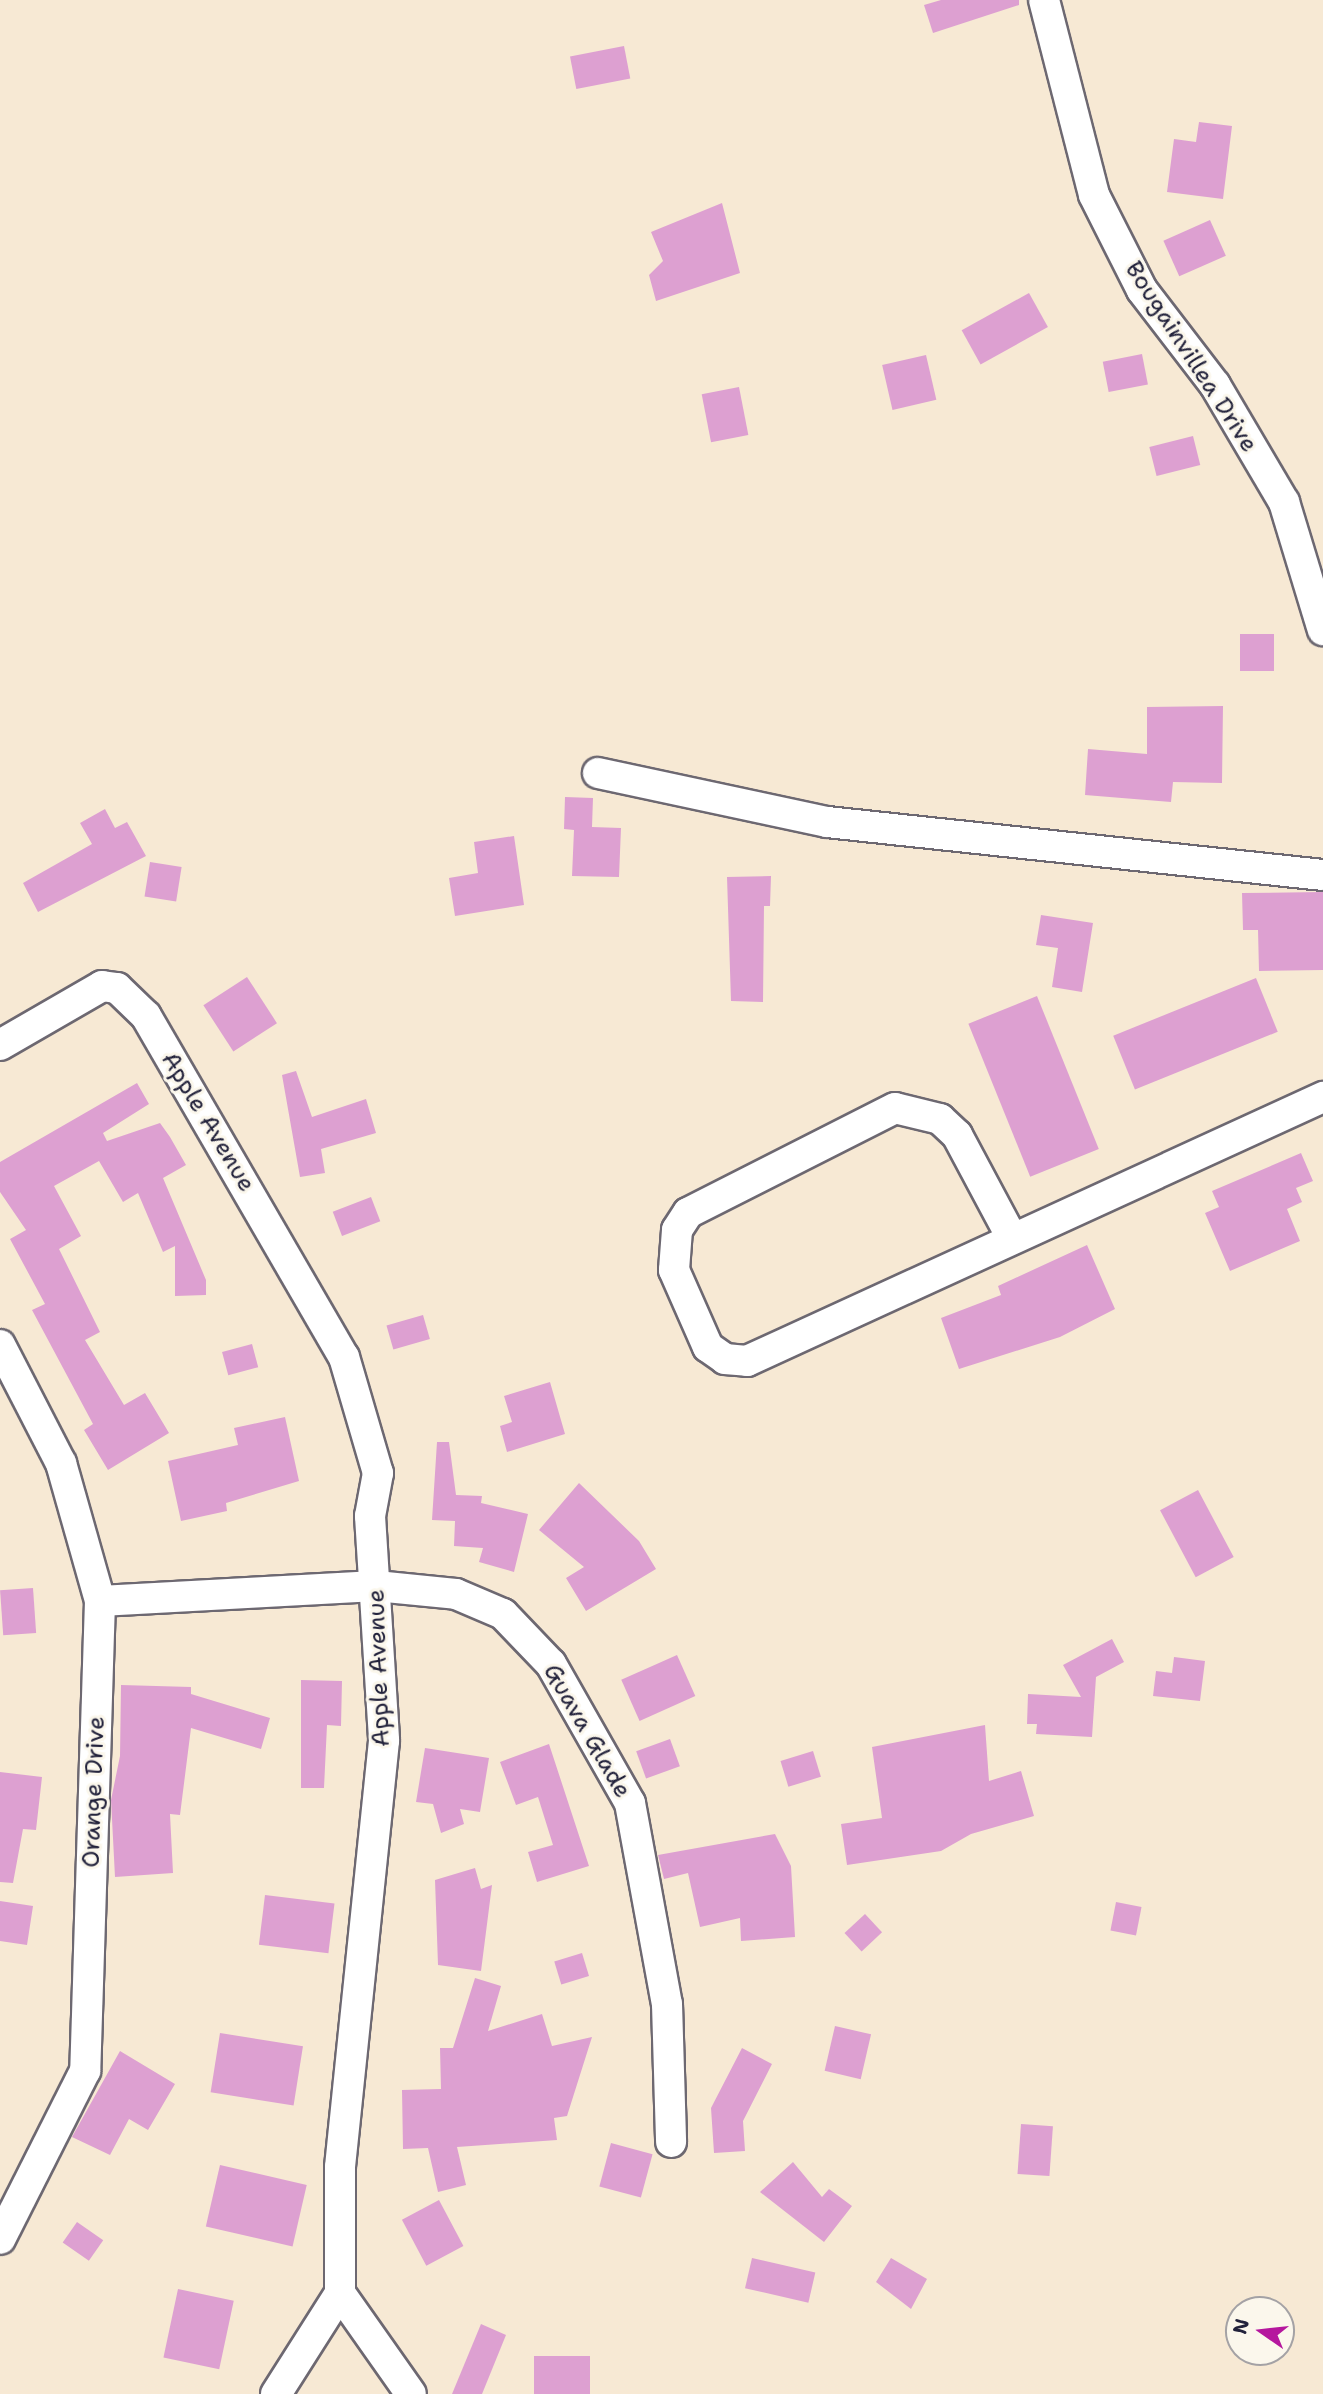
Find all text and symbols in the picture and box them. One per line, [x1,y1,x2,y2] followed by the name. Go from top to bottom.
[1119,256,1263,458] street label: Bougainvillea Drive
[155,1047,261,1197] street label: Apple Avenue
[362,1589,396,1747] street label: Apple Avenue
[537,1659,637,1803] street label: Guava Glade
[77,1716,111,1868] street label: Orange Drive
[1225,2296,1295,2366] north arrow
[1227,2316,1255,2337] text: N

